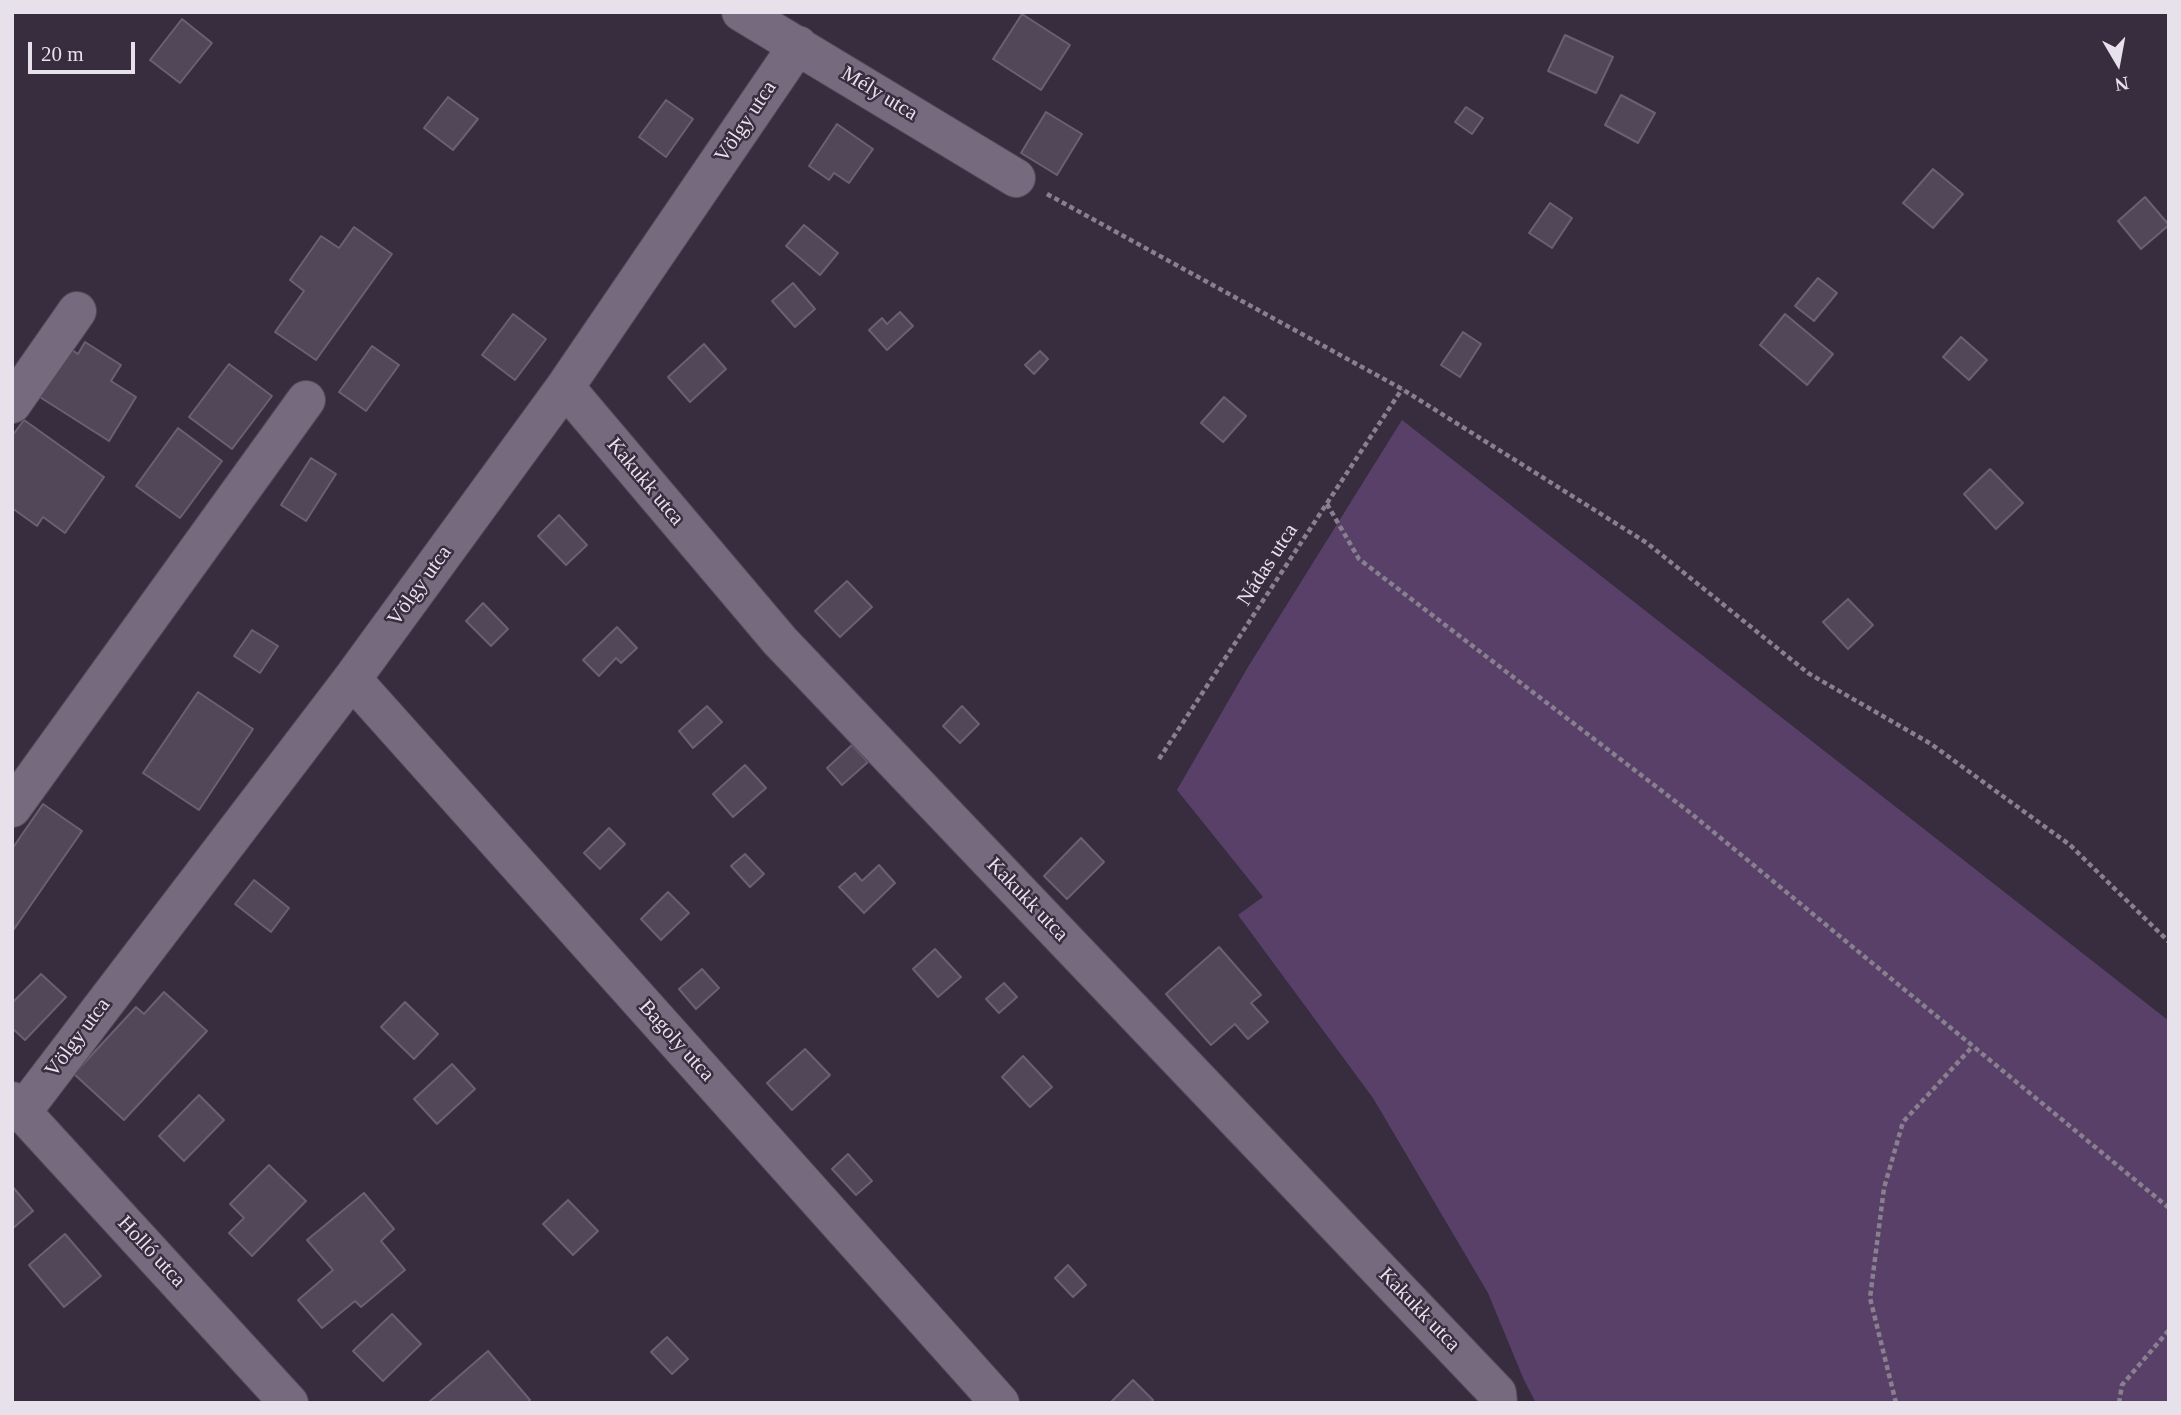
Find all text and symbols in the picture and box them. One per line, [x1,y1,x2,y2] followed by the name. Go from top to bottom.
[32,28,138,72] scale bar
[2083,28,2153,98] north arrow
[41,42,84,66] text: 20 m
[836,61,922,127] street label: Mély utca
[2113,73,2130,96] text: N
[710,77,782,167] street label: Völgy utca
[601,433,689,531] street label: Kakukk utca
[1232,519,1304,611] street label: Nádas utca
[383,541,457,631] street label: Völgy utca
[981,853,1073,947] street label: Kakukk utca
[40,993,116,1083] street label: Völgy utca
[633,995,719,1087] street label: Bagoly utca
[112,1211,190,1293] street label: Holló utca
[1373,1263,1465,1357] street label: Kakukk utca

